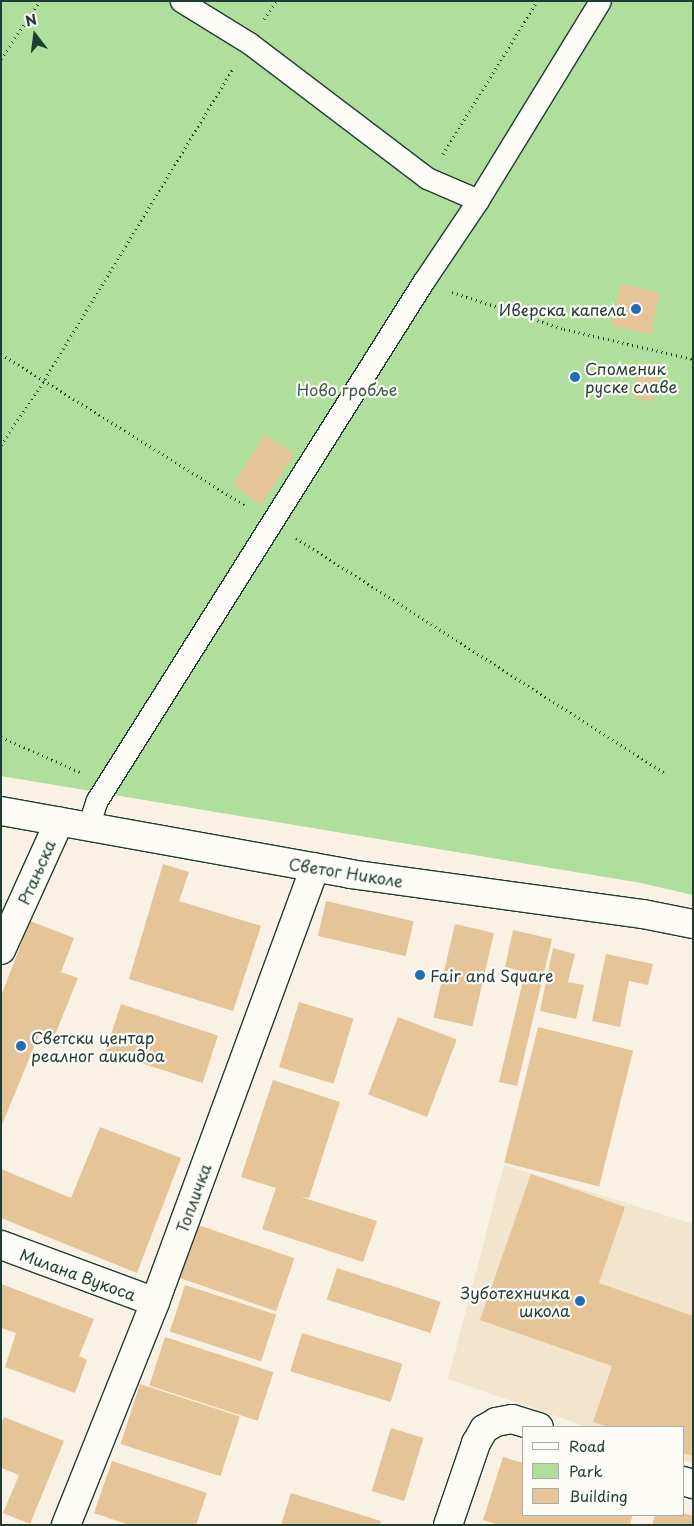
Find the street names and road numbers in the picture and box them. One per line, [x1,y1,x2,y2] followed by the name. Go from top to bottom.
[13,837,59,907] street label: Ртањска
[287,853,405,891] street label: Светог Николе
[172,1161,214,1235] street label: Топличка
[17,1244,139,1304] street label: Милана Вукоса

